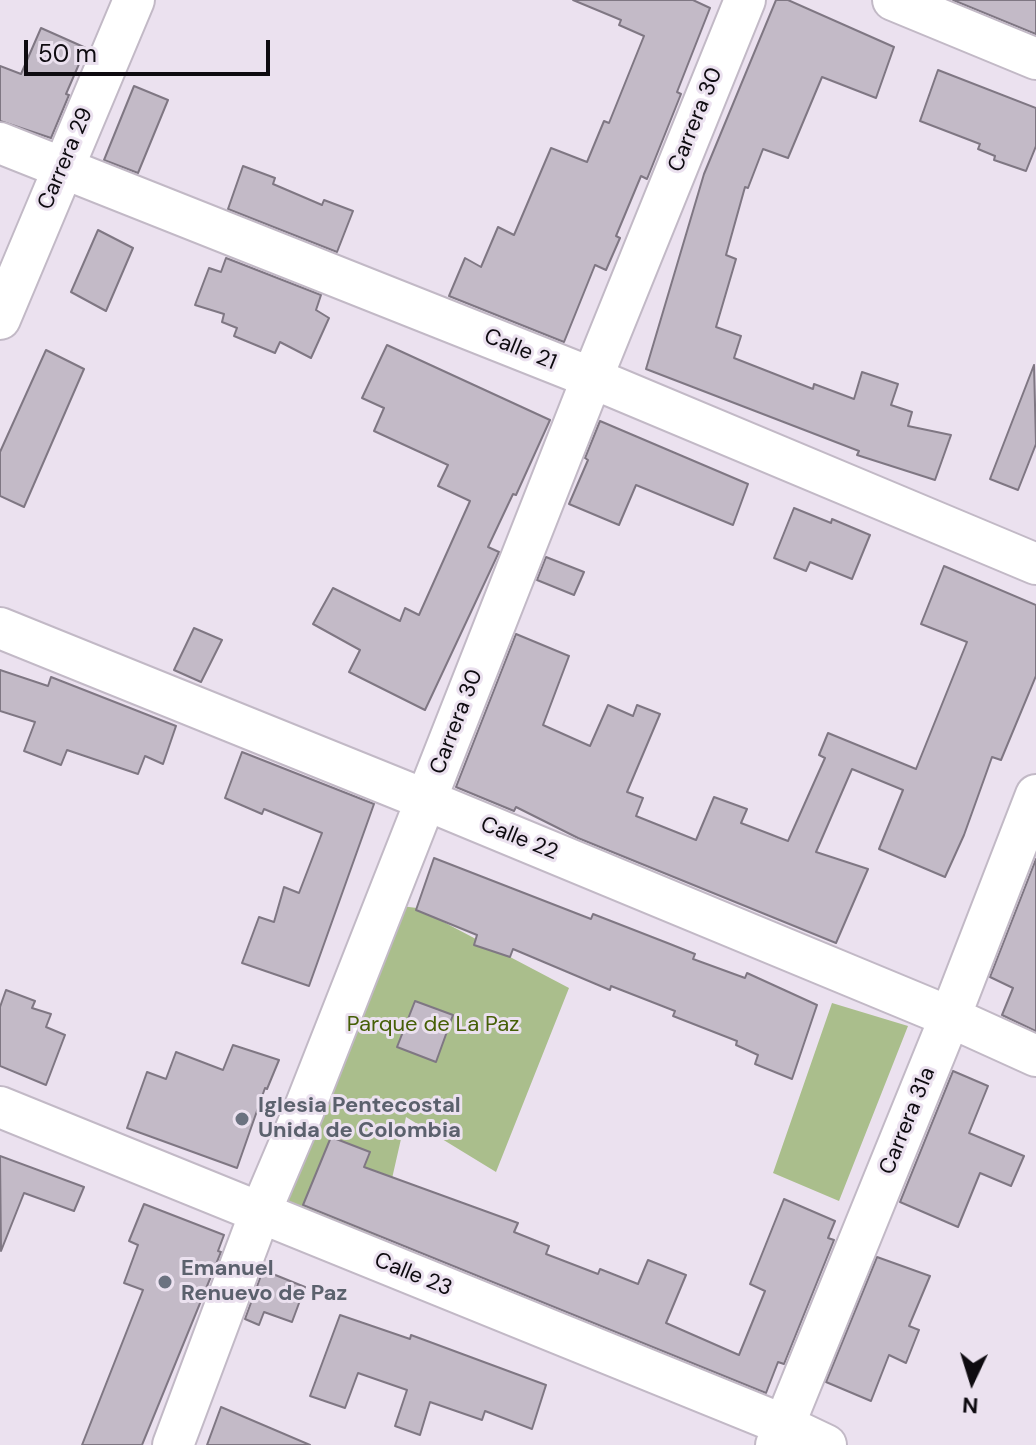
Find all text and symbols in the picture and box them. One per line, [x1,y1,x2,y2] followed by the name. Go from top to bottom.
[28,24,274,74] scale bar
[38,38,97,69] text: 50 m
[663,64,729,176] street label: Carrera 30
[33,104,99,214] street label: Carrera 29
[480,324,560,376] street label: Calle 21
[425,666,489,778] street label: Carrera 30
[476,812,562,866] street label: Calle 22
[347,1012,519,1038] park label: Parque de La Paz
[874,1063,942,1179] street label: Carrera 31a
[258,1093,461,1144] place label: Iglesia Pentecostal Unida de Colombia
[233,1110,251,1128] marker: Iglesia Pentecostal Unida de Colombia
[370,1247,456,1303] street label: Calle 23
[181,1256,347,1308] place label: Emanuel Renuevo de Paz
[156,1273,174,1291] marker: Emanuel Renuevo de Paz
[932,1341,1012,1421] north arrow
[961,1390,979,1420] text: N

